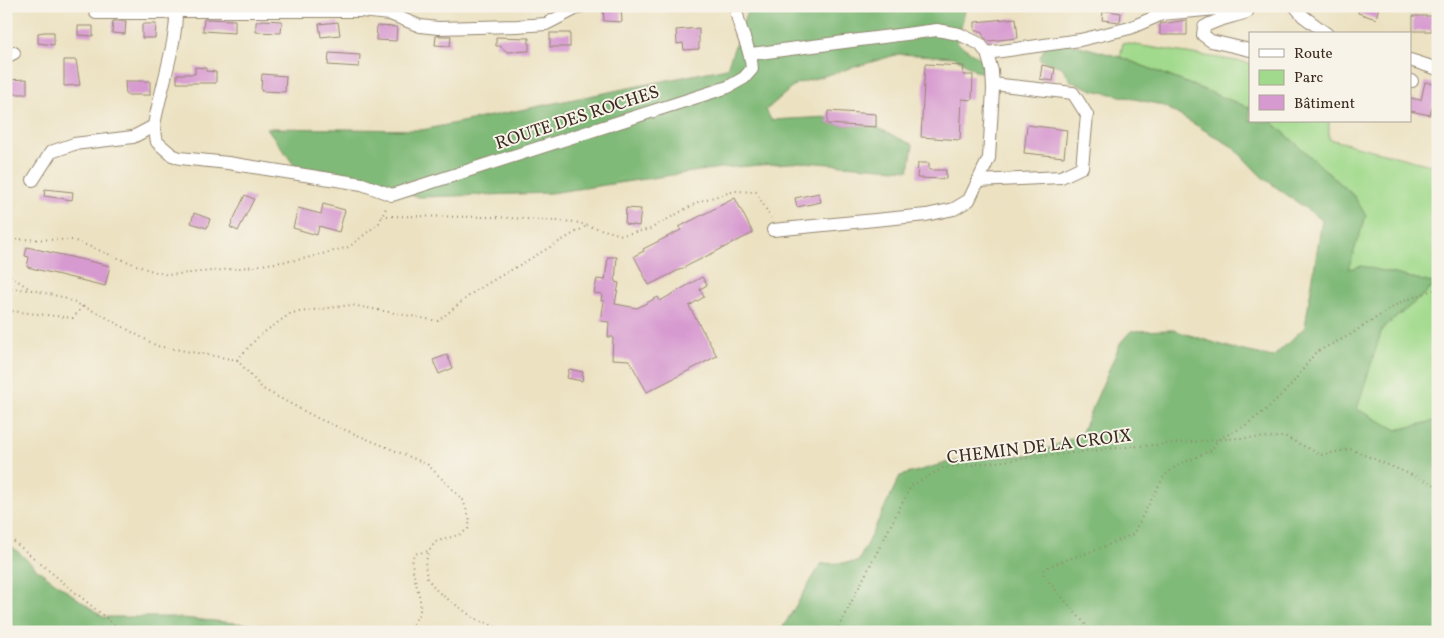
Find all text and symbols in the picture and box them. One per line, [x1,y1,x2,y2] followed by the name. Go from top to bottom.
[1249,32,1412,122] legend
[1294,44,1333,65] text: Route
[1294,68,1323,89] text: Parc
[492,80,663,157] street label: ROUTE DES ROCHES
[1294,94,1355,115] text: Bâtiment
[945,424,1133,471] street label: CHEMIN DE LA CROIX

